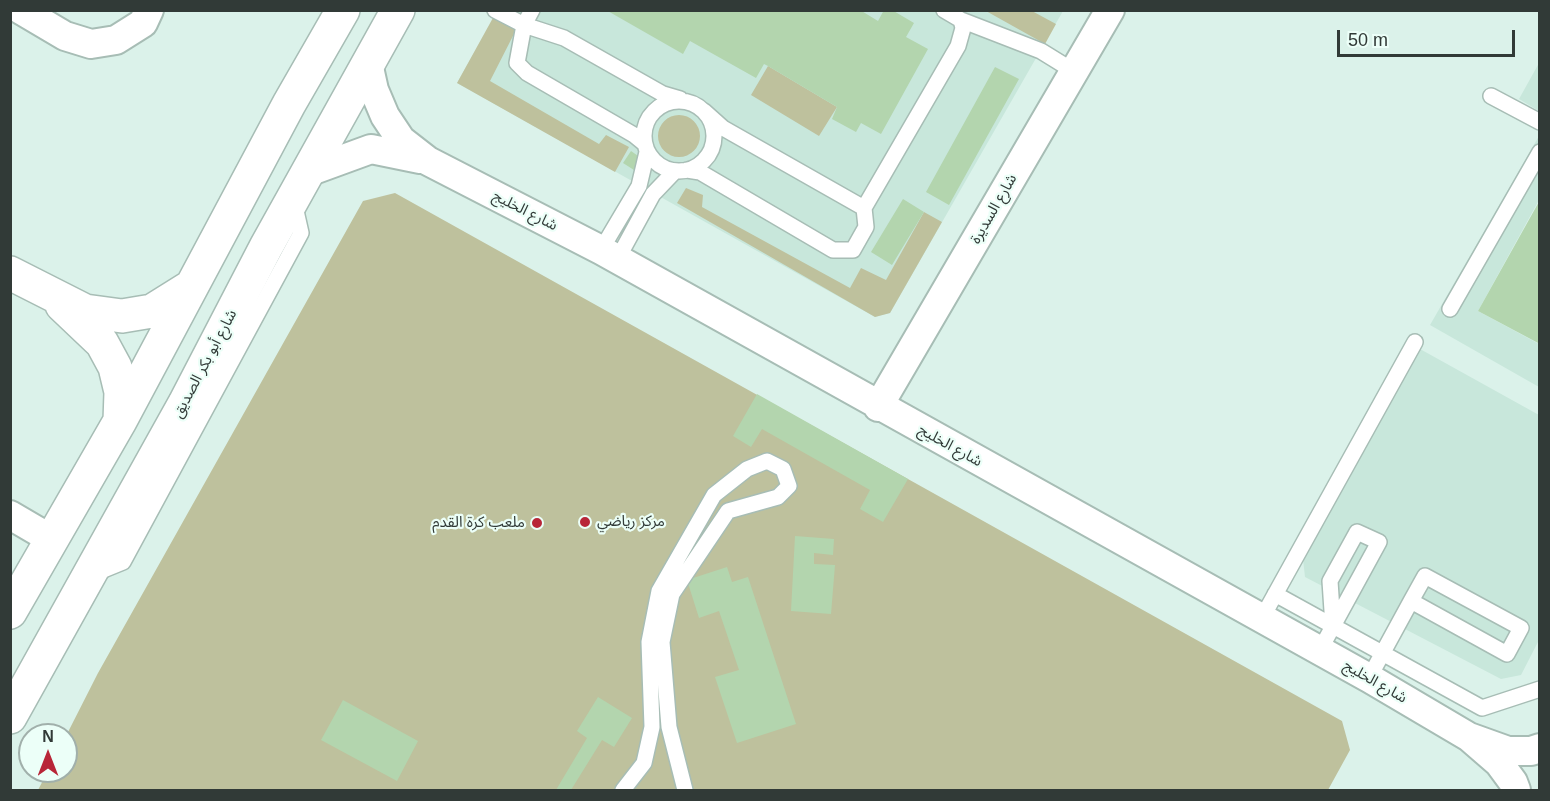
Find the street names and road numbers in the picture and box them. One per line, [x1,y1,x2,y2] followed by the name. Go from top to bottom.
[967,171,1021,247] street label: شارع السديرة
[490,187,560,235] street label: شارع الخليج
[169,307,241,421] street label: شارع أبو بكر الصديق
[915,421,985,471] street label: شارع الخليج
[1340,657,1410,707] street label: شارع الخليج

